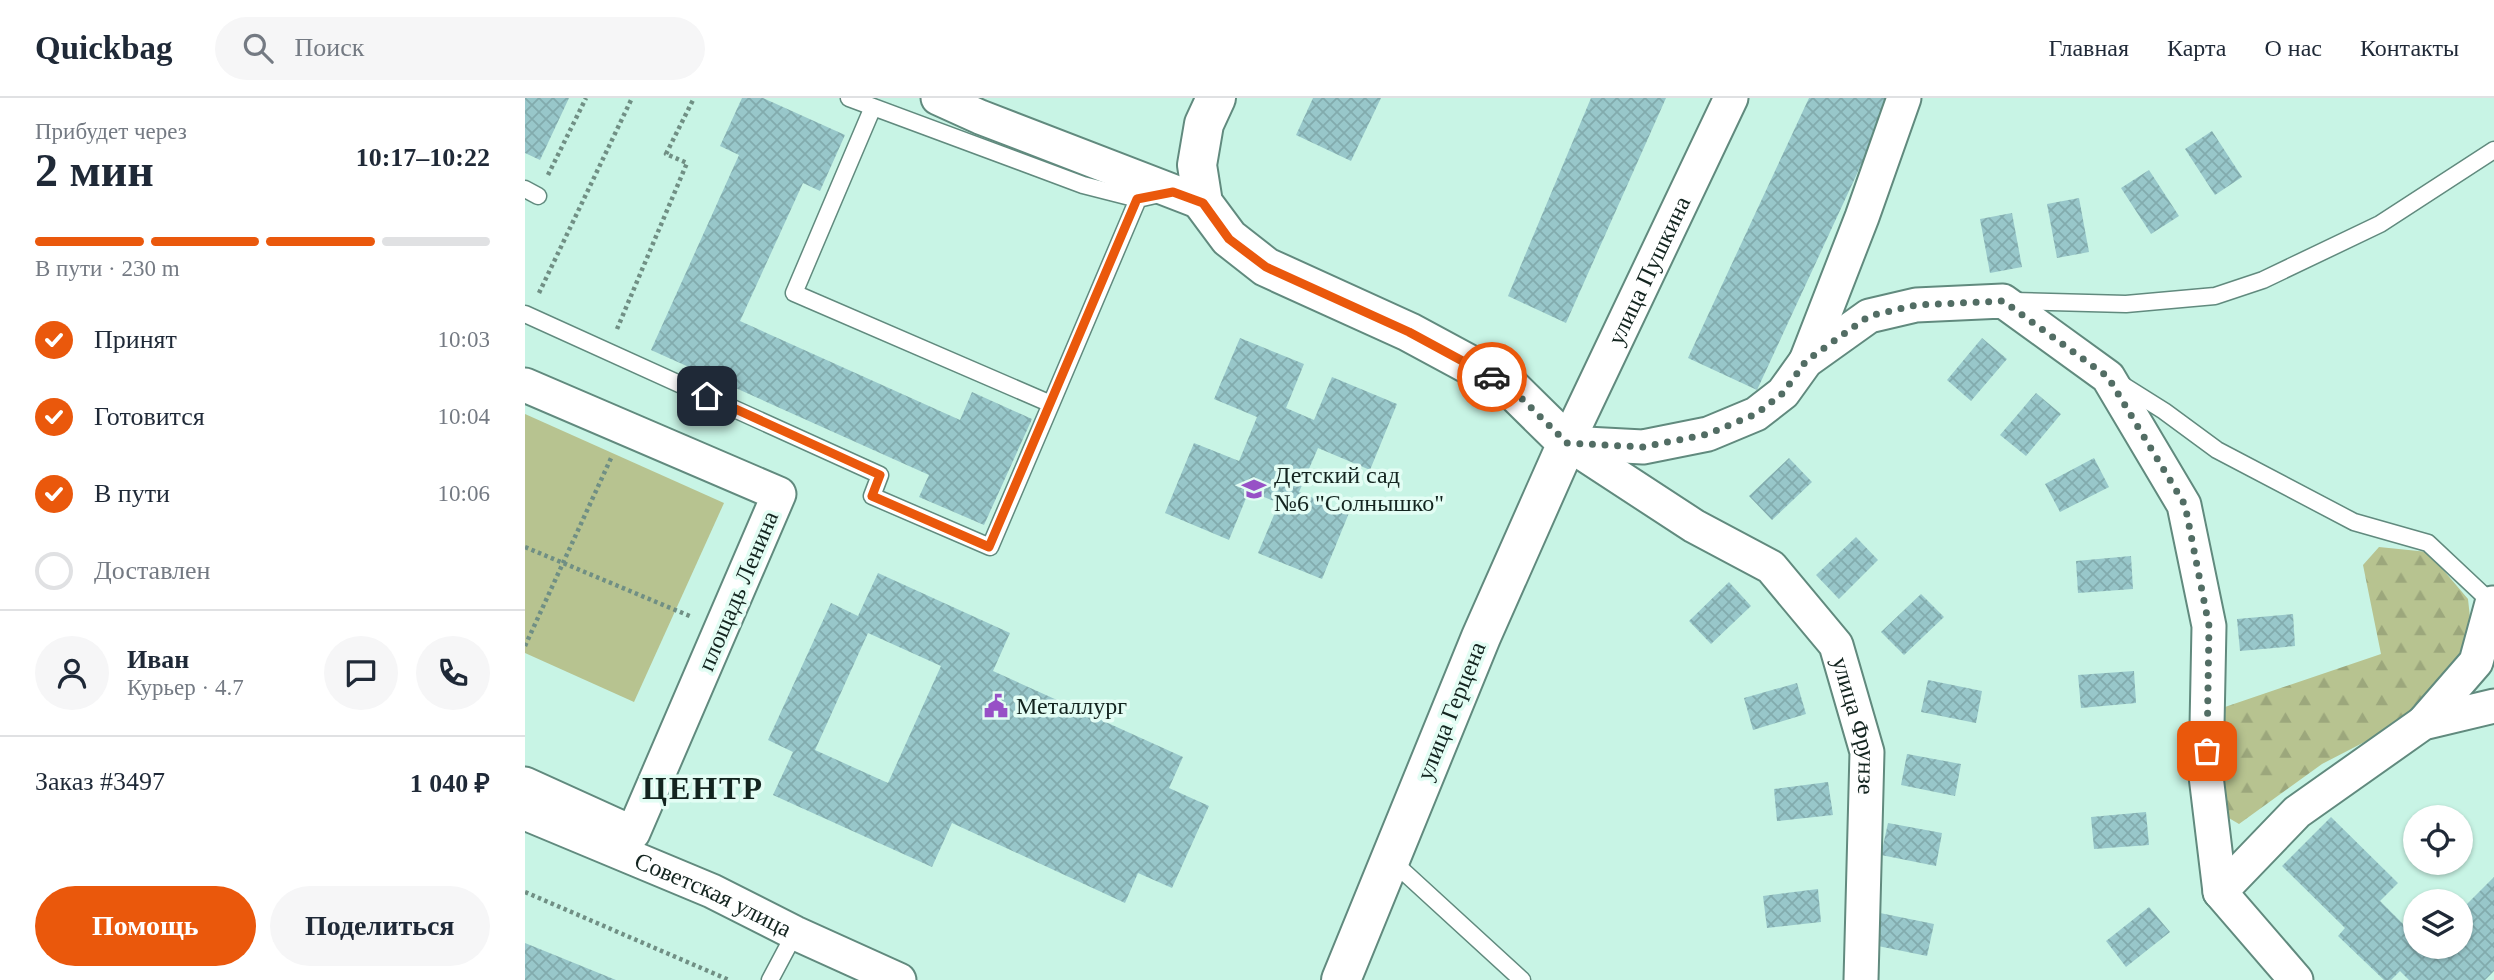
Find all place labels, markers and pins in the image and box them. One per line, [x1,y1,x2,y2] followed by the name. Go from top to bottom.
[677,366,737,426] pin
[1274,462,1444,516] place label: Детский сад №6 "Солнышко"
[1240,475,1268,503] school or university icon: Детский сад №6 "Солнышко"
[982,692,1010,720] public building icon: Металлург
[1016,693,1127,719] place label: Металлург
[2177,721,2237,781] pin

